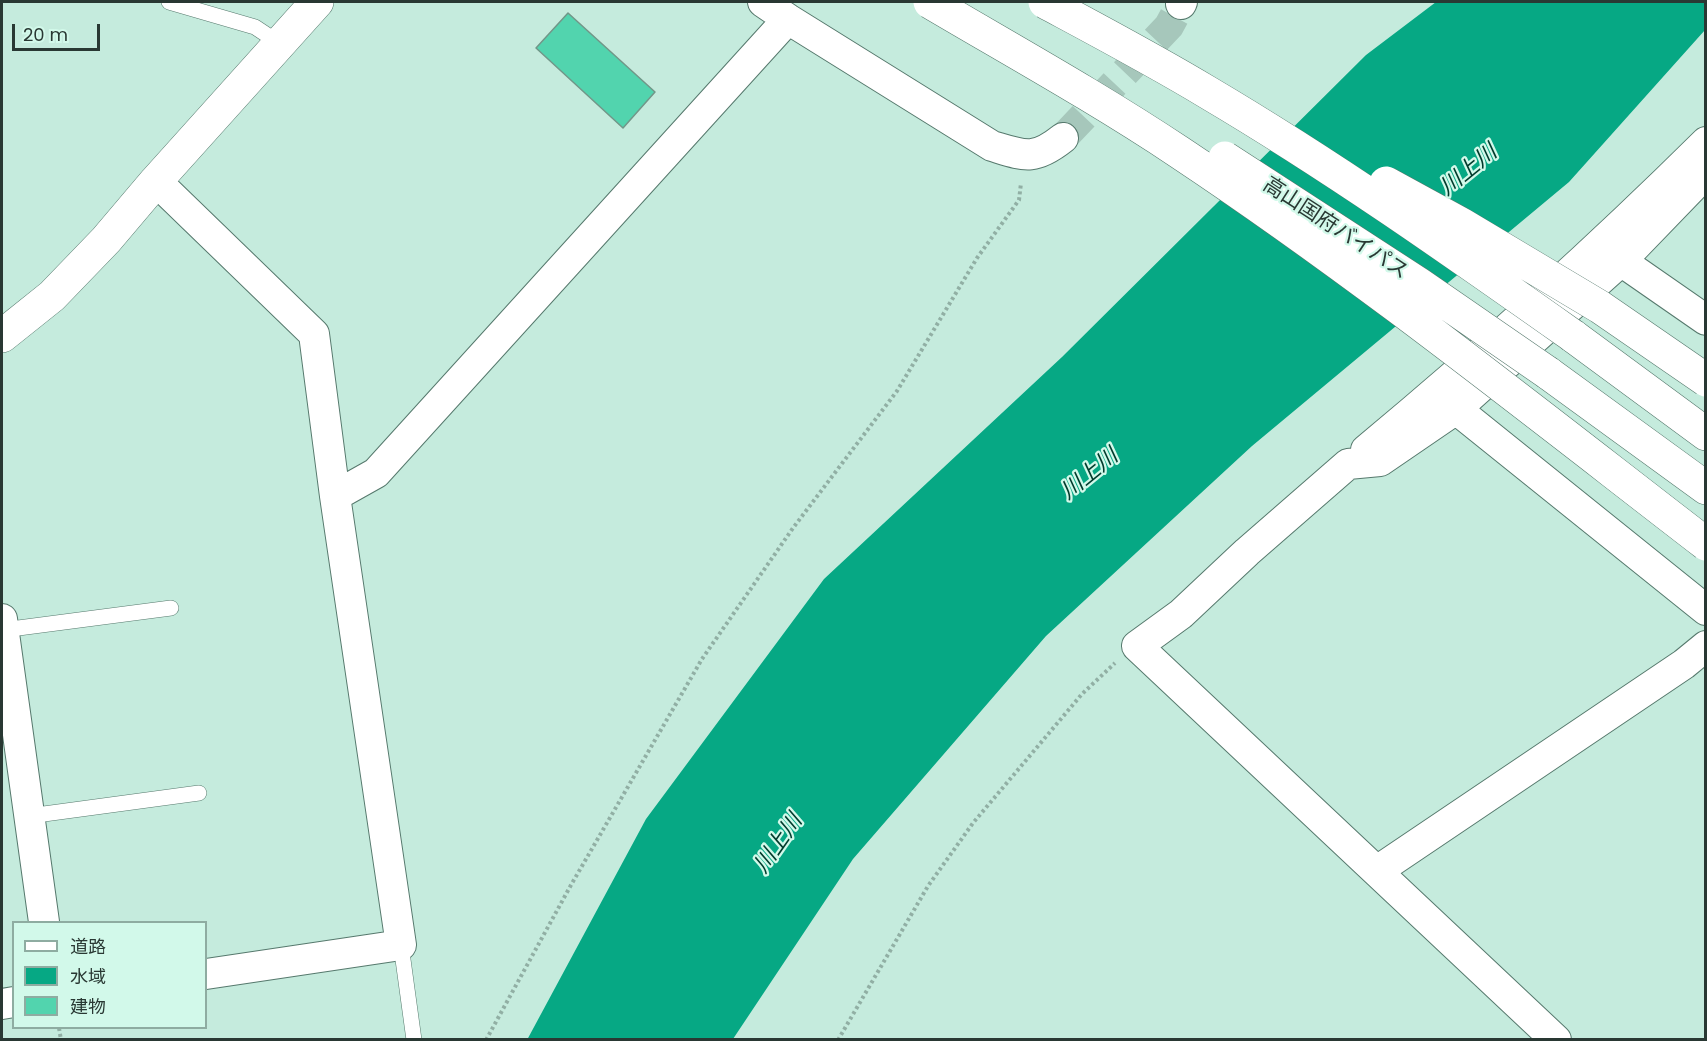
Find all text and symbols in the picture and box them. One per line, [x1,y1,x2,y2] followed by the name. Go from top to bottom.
[15,12,104,50] scale bar
[23,22,68,47] text: 20 m
[1435,140,1503,202] water label: 川上川
[1258,173,1412,285] street label: 高山国府バイパス
[1056,444,1124,506] water label: 川上川
[749,809,809,879] water label: 川上川
[12,921,207,1029] legend
[70,934,106,959] text: 道路
[70,964,106,989] text: 水域
[70,994,106,1019] text: 建物

